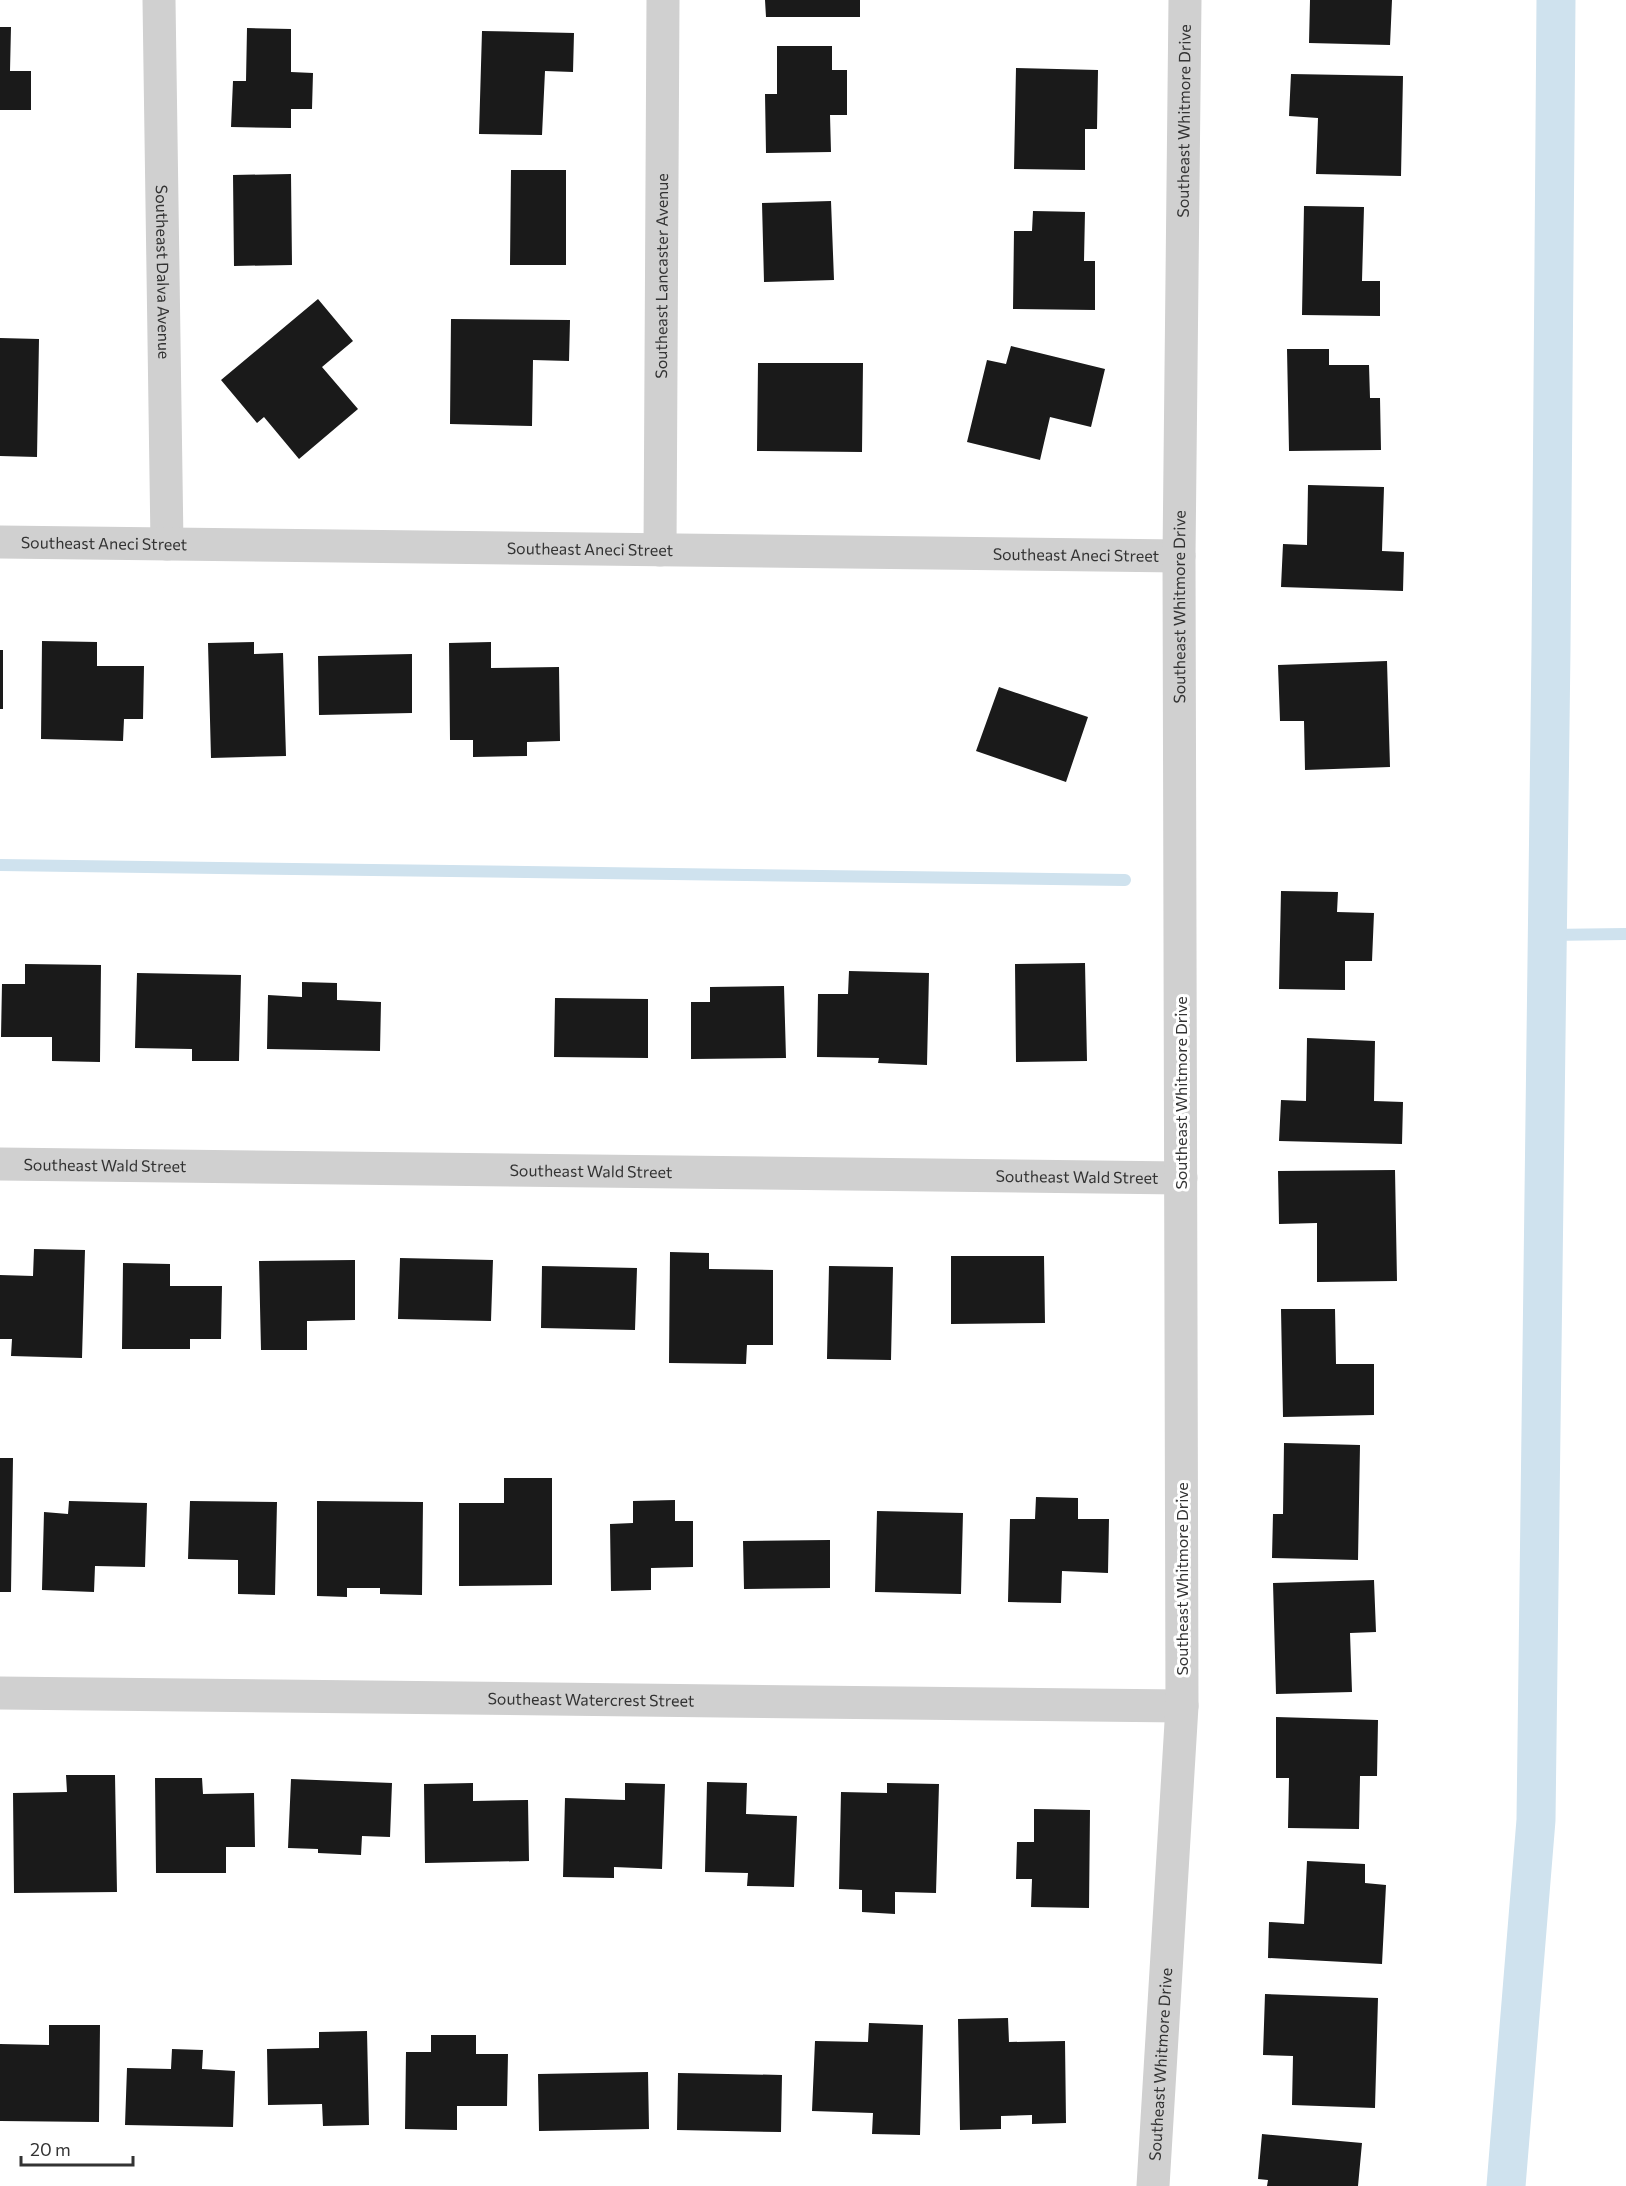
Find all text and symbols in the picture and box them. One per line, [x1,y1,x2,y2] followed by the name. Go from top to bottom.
[1173,24,1194,218] street label: Southeast Whitmore Drive
[651,173,671,379] street label: Southeast Lancaster Avenue
[153,185,174,359] street label: Southeast Dalva Avenue
[1169,510,1188,704] street label: Southeast Whitmore Drive
[21,532,188,553] street label: Southeast Aneci Street
[507,538,674,559] street label: Southeast Aneci Street
[993,544,1160,565] street label: Southeast Aneci Street
[1171,996,1190,1190] street label: Southeast Whitmore Drive
[23,1154,187,1175] street label: Southeast Wald Street
[509,1160,673,1181] street label: Southeast Wald Street
[995,1166,1159,1187] street label: Southeast Wald Street
[1172,1482,1191,1676] street label: Southeast Whitmore Drive
[487,1688,695,1710] street label: Southeast Watercrest Street
[1145,1967,1175,2161] street label: Southeast Whitmore Drive
[21,2129,134,2167] scale bar
[30,2138,71,2160] text: 20 m

